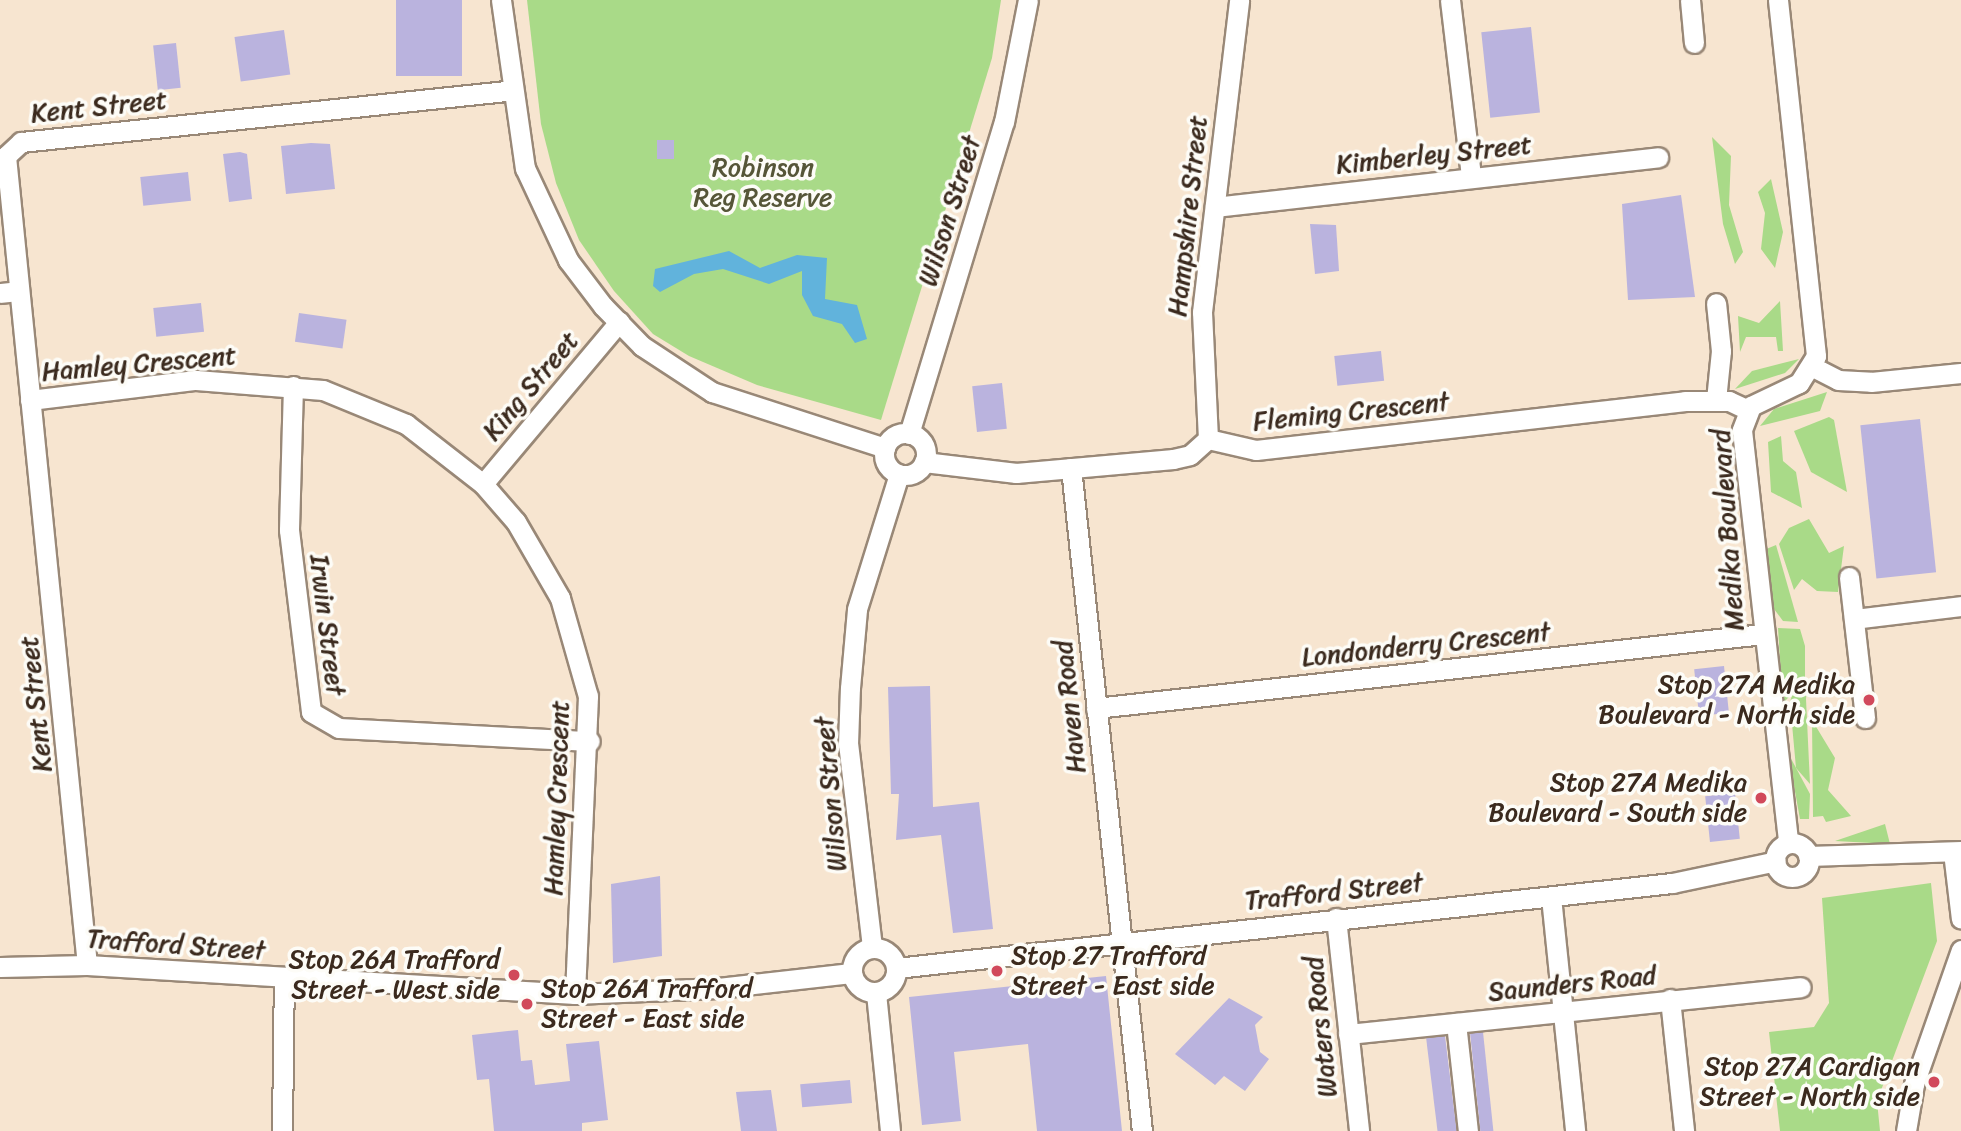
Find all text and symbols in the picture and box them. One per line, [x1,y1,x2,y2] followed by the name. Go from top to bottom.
[29,84,169,130] street label: Kent Street
[1162,114,1214,318] street label: Hampshire Street
[1335,129,1533,181] street label: Kimberley Street
[912,132,988,290] street label: Wilson Street
[694,152,832,214] park label: Robinson Reg Reserve
[476,325,586,447] street label: King Street
[40,340,238,388] street label: Hamley Crescent
[1250,386,1452,438] street label: Fleming Crescent
[1705,428,1751,632] street label: Medika Boulevard
[303,552,351,698] street label: Irwin Street
[1299,616,1553,674] street label: Londonderry Crescent
[13,634,59,774] street label: Kent Street
[1048,639,1092,775] street label: Haven Road
[1597,669,1855,730] place label: Stop 27A Medika Boulevard - North side
[1861,692,1877,708] marker: Stop 27A Medika Boulevard - North side
[538,699,576,897] street label: Hamley Crescent
[809,715,853,873] street label: Wilson Street
[1487,767,1747,828] place label: Stop 27A Medika Boulevard - South side
[1753,790,1769,806] marker: Stop 27A Medika Boulevard - South side
[1243,867,1425,917] street label: Trafford Street
[86,923,266,967] street label: Trafford Street
[1011,940,1216,1002] place label: Stop 27 Trafford Street - East side
[289,944,500,1006] place label: Stop 26A Trafford Street - West side
[1298,955,1344,1099] street label: Waters Road
[1486,960,1658,1008] street label: Saunders Road
[989,963,1005,979] marker: Stop 27 Trafford Street - East side
[506,967,522,983] marker: Stop 26A Trafford Street - West side
[541,973,752,1034] place label: Stop 26A Trafford Street - East side
[519,996,535,1012] marker: Stop 26A Trafford Street - East side
[1699,1051,1920,1112] place label: Stop 27A Cardigan Street - North side
[1926,1074,1942,1090] marker: Stop 27A Cardigan Street - North side

